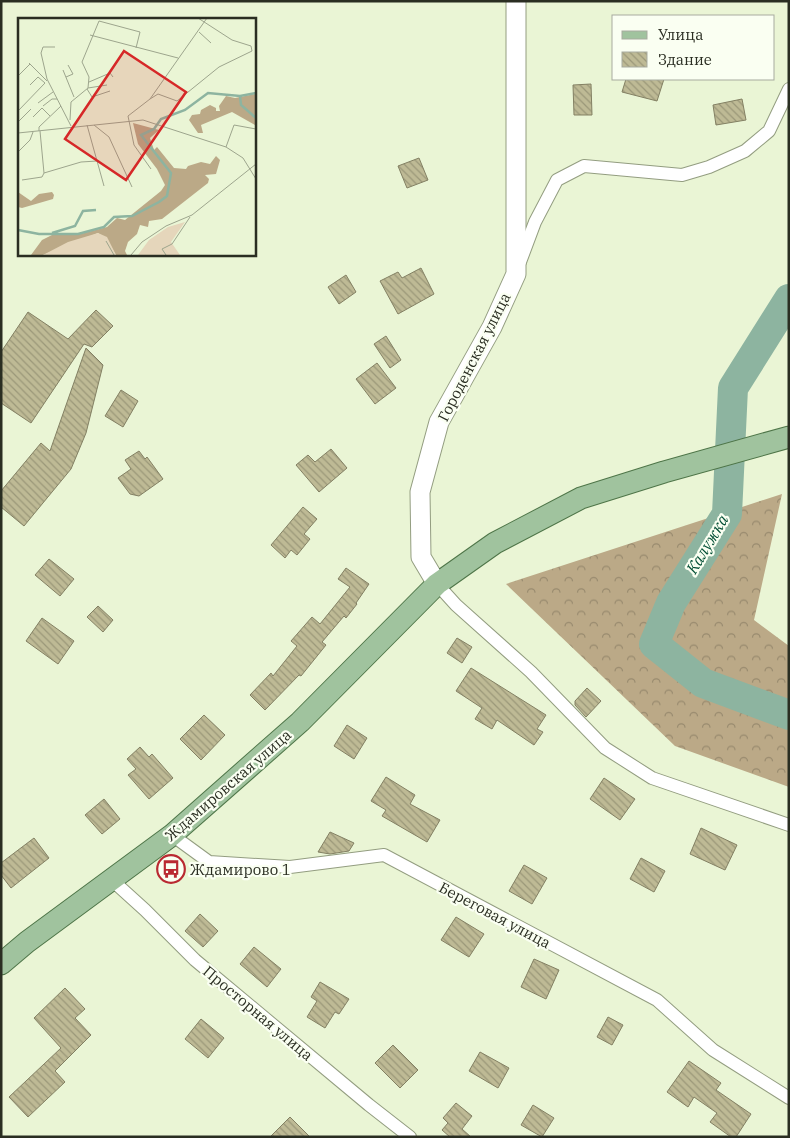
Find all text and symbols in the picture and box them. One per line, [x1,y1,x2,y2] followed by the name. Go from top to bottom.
[612,15,775,80] legend
[18,18,255,255] inset map
[658,25,703,44] text: Улица
[658,50,712,69] text: Здание
[433,290,515,424] street label: Городенская улица
[681,511,733,578] water label: Калужка
[161,725,295,845] street label: Ждамировская улица
[156,854,186,884] bus stop icon: Ждамирово 1
[190,860,291,879] place label: Ждамирово 1
[436,878,554,952] street label: Береговая улица
[199,961,317,1065] street label: Просторная улица

